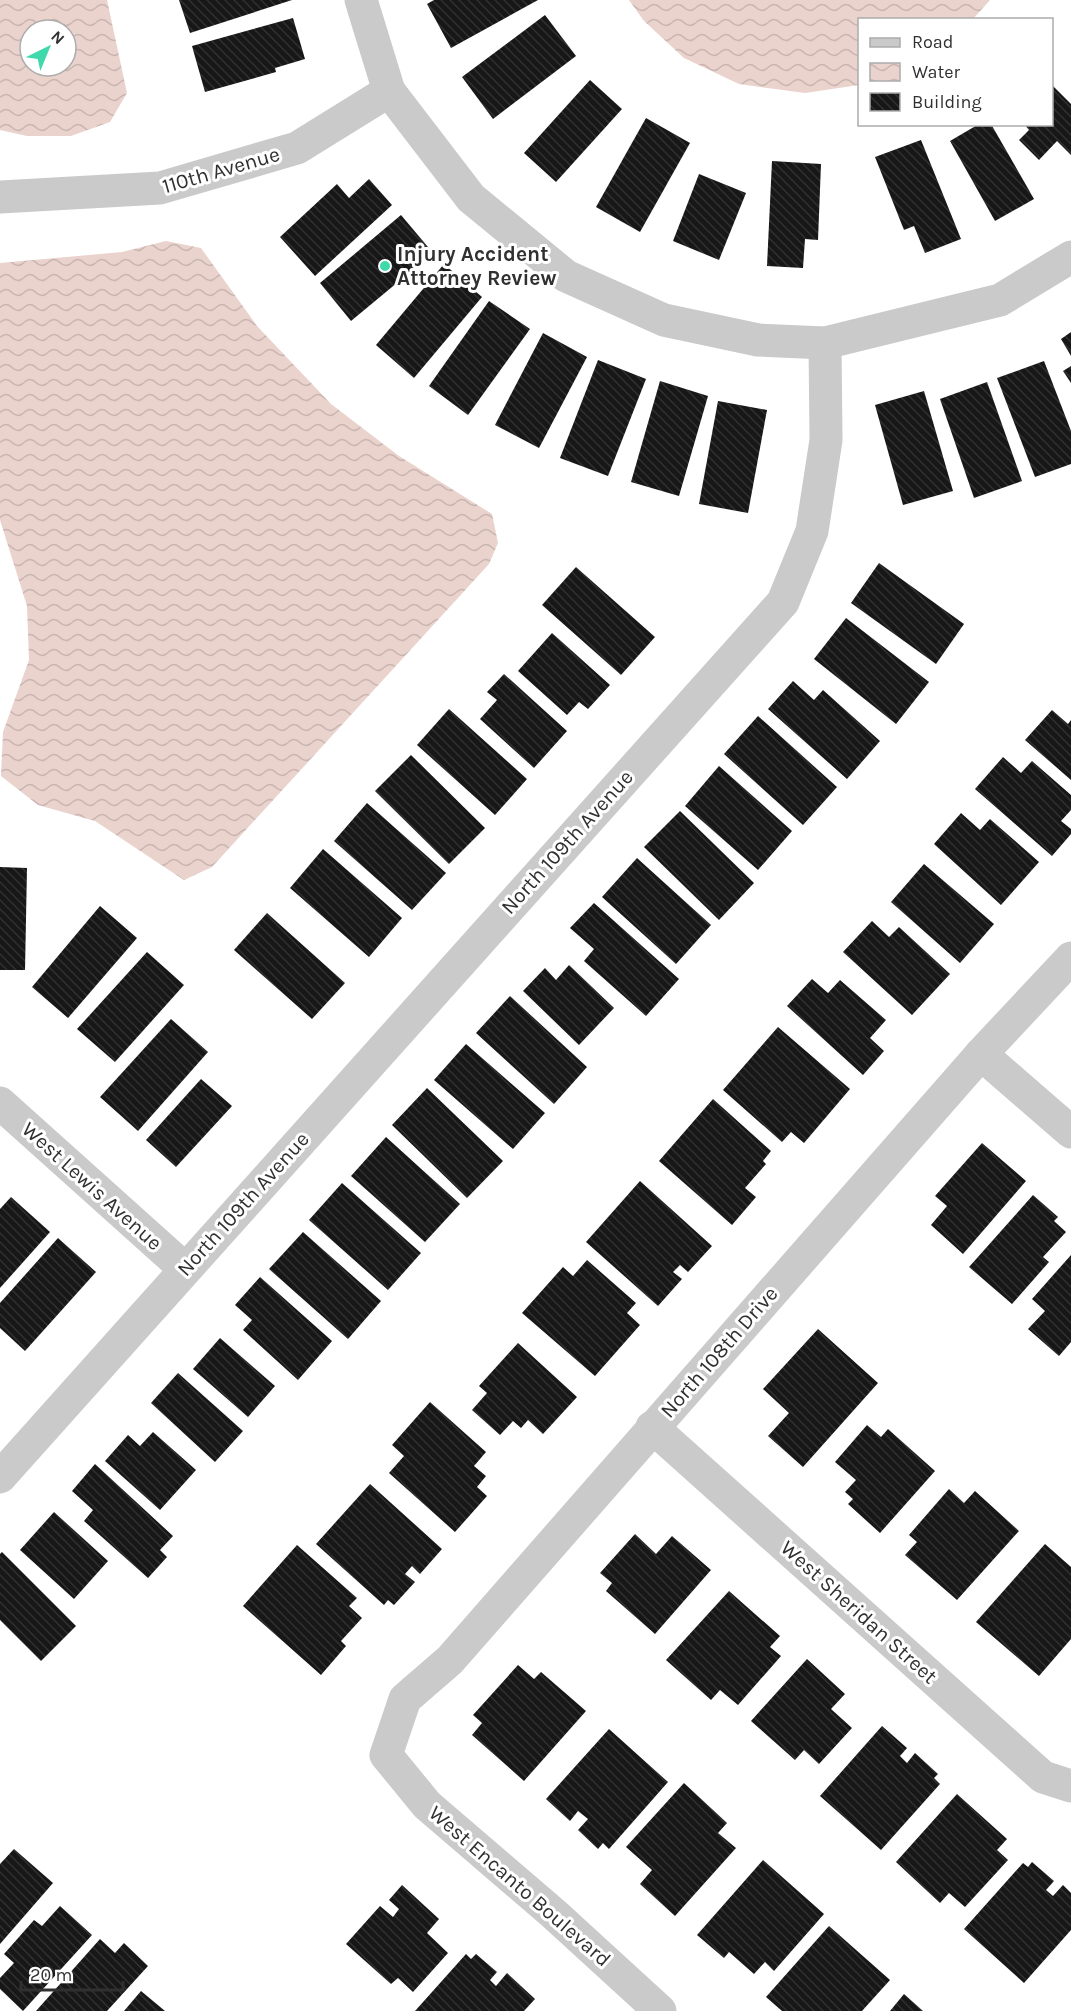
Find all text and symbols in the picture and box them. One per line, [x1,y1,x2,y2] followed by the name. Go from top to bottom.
[18,18,78,78] north arrow
[858,18,1053,126] legend
[47,27,69,48] text: N
[912,31,953,53] text: Road
[912,61,960,83] text: Water
[912,91,982,113] text: Building
[160,142,282,198] street label: 110th Avenue
[397,242,556,290] place label: Injury Accident Attorney Review
[378,259,392,273] marker: Injury Accident Attorney Review
[496,765,638,919] street label: North 109th Avenue
[17,1117,167,1255] street label: West Lewis Avenue
[172,1127,314,1281] street label: North 109th Avenue
[656,1282,782,1422] street label: North 108th Drive
[776,1535,942,1689] street label: West Sheridan Street
[424,1801,616,1971] street label: West Encanto Boulevard
[21,1954,123,1992] scale bar
[30,1964,72,1986] text: 20 m

